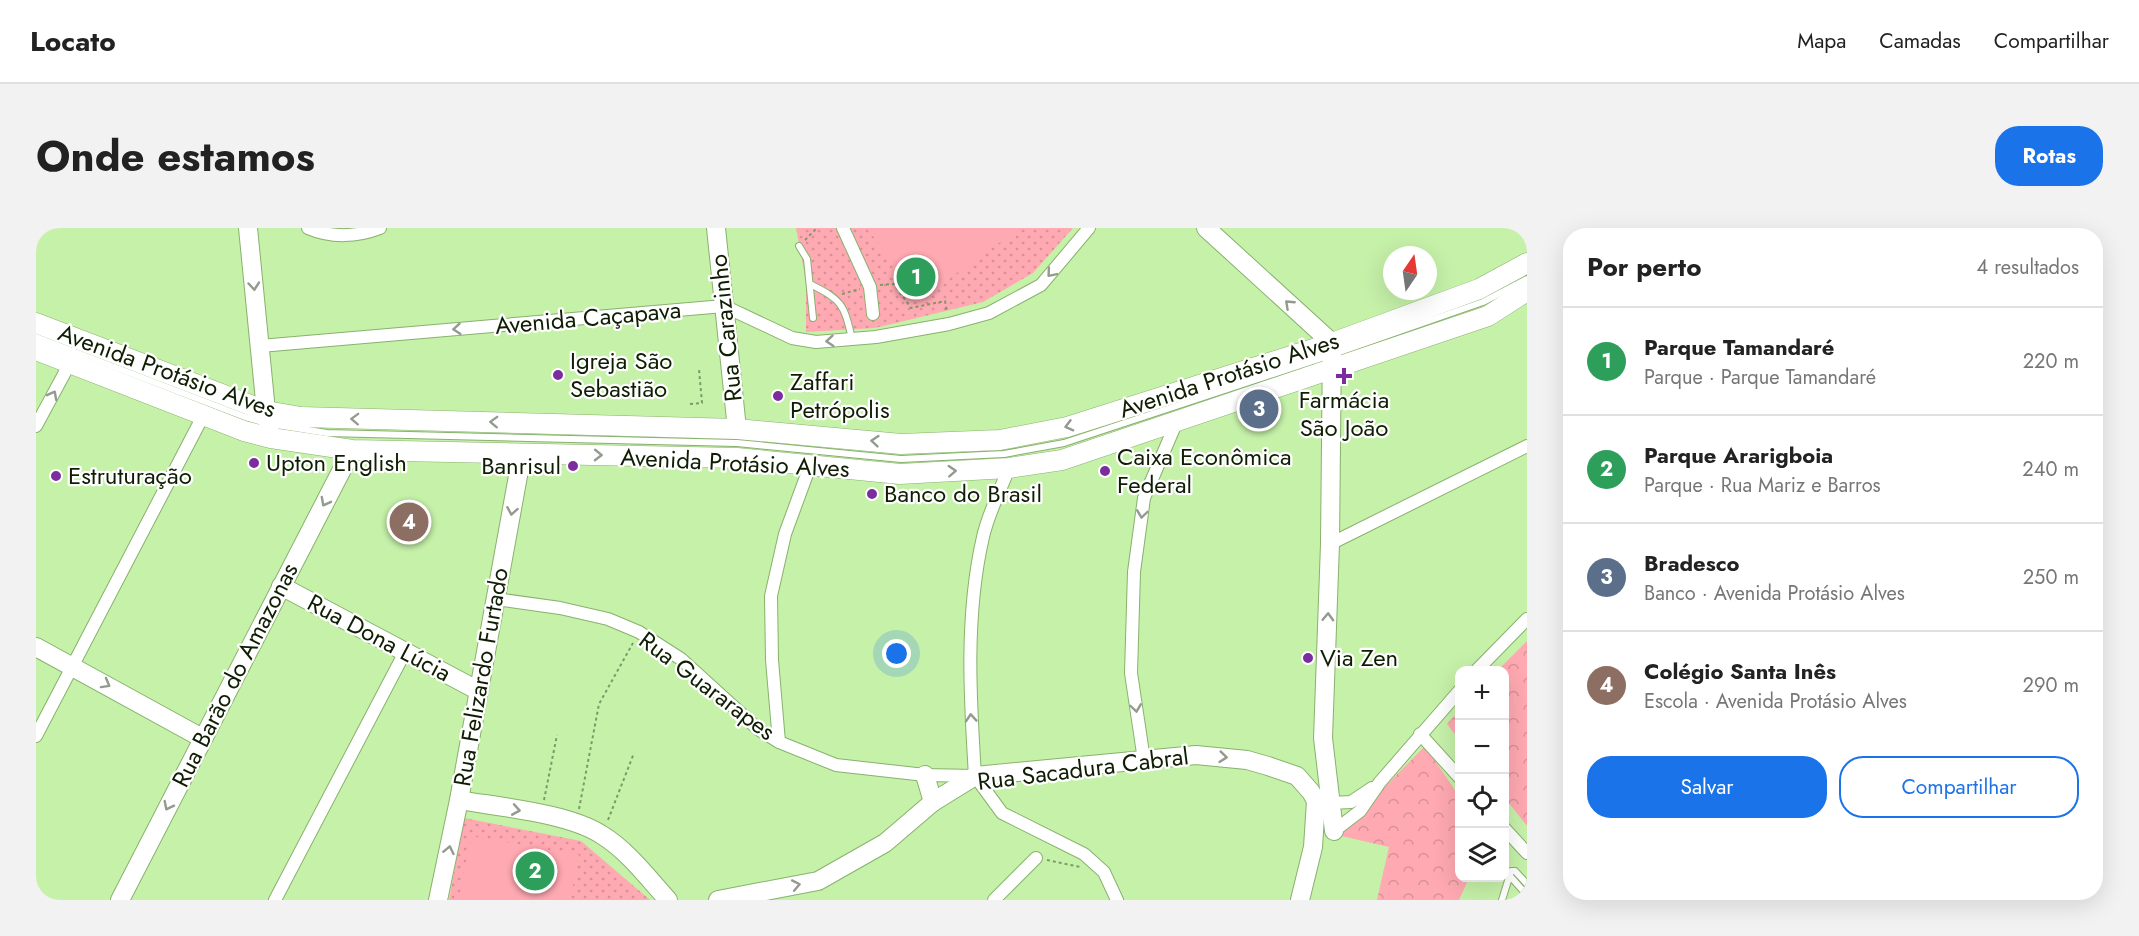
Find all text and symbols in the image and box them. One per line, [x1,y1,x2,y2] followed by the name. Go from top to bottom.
[30,21,116,62] text: Locato
[1797,26,1846,56] text: Mapa
[1879,26,1961,56] text: Camadas
[1994,26,2109,56] text: Compartilhar
[36,126,315,187] text: Onde estamos
[1995,126,2103,186] button: Rotas
[1383,246,1437,300] north arrow
[1587,248,1701,286] text: Por perto
[700,253,751,404] street label: Rua Carazinho
[1977,253,2079,282] text: 4 resultados
[896,254,936,300] pin: 1
[1047,266,1058,277] one-way arrow
[247,282,260,291] one-way arrow
[493,292,682,343] street label: Avenida Caçapava
[1285,300,1296,311] one-way arrow
[53,315,281,426] street label: Avenida Protásio Alves
[452,322,461,335] one-way arrow
[1114,322,1343,427] street label: Avenida Protásio Alves
[1644,331,1834,363] text: Parque Tamandaré
[825,334,834,347] one-way arrow
[570,343,672,406] place label: Igreja São Sebastião
[1601,347,1612,376] text: 1
[2023,347,2079,376] text: 220 m
[1644,363,1876,392] text: Parque · Parque Tamandaré
[790,364,890,427] place label: Zaffari Petrópolis
[551,368,565,382] marker: Igreja São Sebastião
[1337,369,1351,383] marker: Farmácia São João
[1299,382,1389,445] place label: Farmácia São João
[1240,386,1278,432] pin: 3
[771,389,785,403] marker: Zaffari Petrópolis
[46,390,57,401] one-way arrow
[351,412,360,425] one-way arrow
[489,416,498,429] one-way arrow
[1064,419,1074,431] one-way arrow
[871,435,880,448] one-way arrow
[620,439,850,486] street label: Avenida Protásio Alves
[1117,439,1292,502] place label: Caixa Econômica Federal
[1644,439,1833,471] text: Parque Ararigboia
[266,445,407,480] place label: Upton English
[481,448,561,483] place label: Banrisul
[593,449,602,461] one-way arrow
[1600,455,1613,484] text: 2
[2022,455,2079,484] text: 240 m
[247,456,261,470] marker: Upton English
[68,458,192,493] place label: Estruturação
[566,459,580,473] marker: Banrisul
[1098,464,1112,478] marker: Caixa Econômica Federal
[948,465,957,478] one-way arrow
[49,469,63,483] marker: Estruturação
[1644,471,1881,500] text: Parque · Rua Mariz e Barros
[884,476,1042,511] place label: Banco do Brasil
[865,487,879,501] marker: Banco do Brasil
[321,495,332,506] one-way arrow
[390,500,428,544] pin: 4
[506,506,518,516] one-way arrow
[1136,509,1148,519] one-way arrow
[1644,547,1740,579] text: Bradesco
[163,557,306,793] street label: Rua Barão do Amazonas
[1600,563,1613,592] text: 3
[2023,563,2079,592] text: 250 m
[444,565,517,789] street label: Rua Felizardo Furtado
[1644,579,1905,608] text: Banco · Avenida Protásio Alves
[301,585,457,690] street label: Rua Dona Lúcia
[1322,613,1334,622] one-way arrow
[632,623,783,749] street label: Rua Guararapes
[882,639,911,668] your location
[1320,640,1398,675] place label: Via Zen
[1301,651,1315,665] marker: Via Zen
[1644,655,1836,687] text: Colégio Santa Inês
[1455,666,1509,882] map controls
[1455,666,1509,720] button: +
[1600,671,1613,700] text: 4
[2023,671,2079,700] text: 290 m
[100,677,110,688] one-way arrow
[1644,687,1907,716] text: Escola · Avenida Protásio Alves
[1129,704,1141,713] one-way arrow
[965,713,978,722] one-way arrow
[1455,720,1509,774] button: −
[975,738,1191,799] street label: Rua Sacadura Cabral
[1218,750,1227,763] one-way arrow
[1587,756,1827,818] button: Salvar
[1839,756,2079,818] button: Compartilhar
[1455,774,1509,828] button: locate
[164,799,175,810] one-way arrow
[511,803,521,816] one-way arrow
[1455,828,1509,882] button: layers
[441,845,454,855] one-way arrow
[516,848,554,894] pin: 2
[791,879,801,892] one-way arrow

